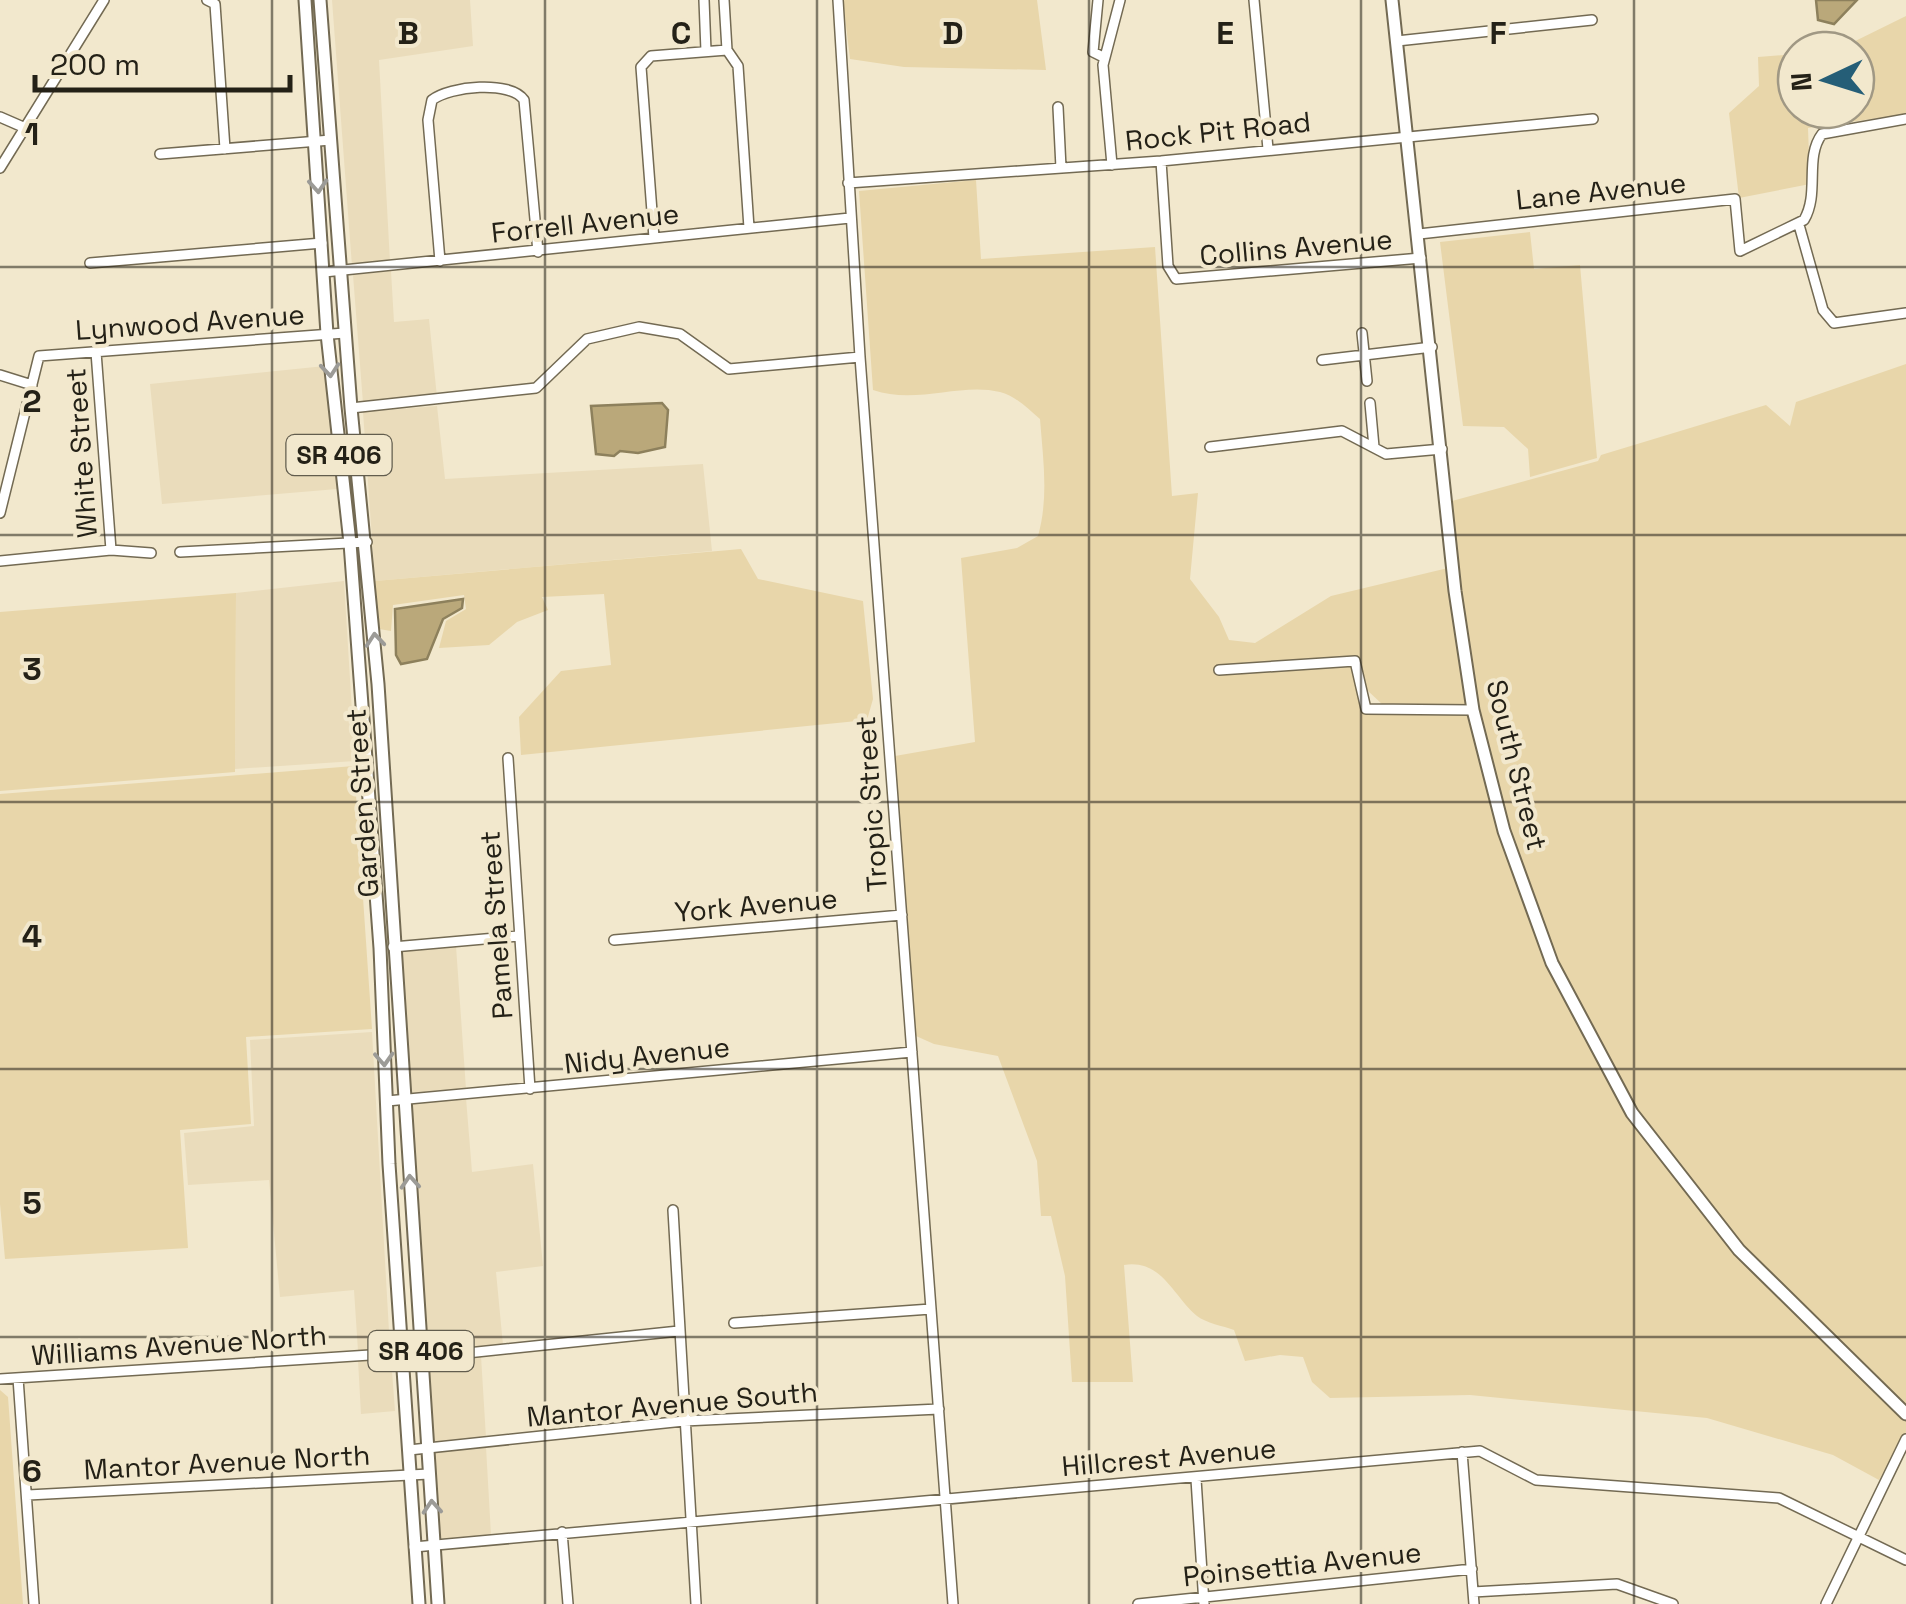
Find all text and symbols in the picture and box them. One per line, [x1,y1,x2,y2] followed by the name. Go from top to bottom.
[397,13,419,53] text: B
[671,13,691,53] text: C
[942,13,964,53] text: D
[1216,13,1234,53] text: E
[1489,13,1507,53] text: F
[35,30,290,92] scale bar
[1776,30,1876,130] north arrow
[50,45,140,84] text: 200 m
[1782,71,1820,92] text: N
[1123,103,1313,159] street label: Rock Pit Road
[25,114,39,154] text: 1
[1514,164,1688,218] street label: Lane Avenue
[307,178,328,194] one-way arrow
[489,195,681,251] street label: Forrell Avenue
[1198,221,1394,273] street label: Collins Avenue
[74,296,306,348] street label: Lynwood Avenue
[319,362,341,378] one-way arrow
[57,367,105,539] street label: White Street
[22,381,42,421] text: 2
[286,435,392,475] road number: SR 406
[364,632,386,648] one-way arrow
[22,649,42,689] text: 3
[1478,676,1556,854] street label: South Street
[337,707,387,899] street label: Garden Street
[847,715,895,893] street label: Tropic Street
[471,829,521,1021] street label: Pamela Street
[673,880,839,930] street label: York Avenue
[22,916,42,956] text: 4
[562,1028,732,1082] street label: Nidy Avenue
[374,1052,395,1068] one-way arrow
[400,1174,421,1190] one-way arrow
[22,1183,42,1223] text: 5
[30,1317,328,1373] street label: Williams Avenue North
[368,1331,474,1371] road number: SR 406
[525,1373,819,1435] street label: Mantor Avenue South
[1060,1430,1278,1484] street label: Hillcrest Avenue
[83,1437,371,1487] street label: Mantor Avenue North
[22,1451,42,1491] text: 6
[421,1498,443,1514] one-way arrow
[1181,1534,1423,1594] street label: Poinsettia Avenue

